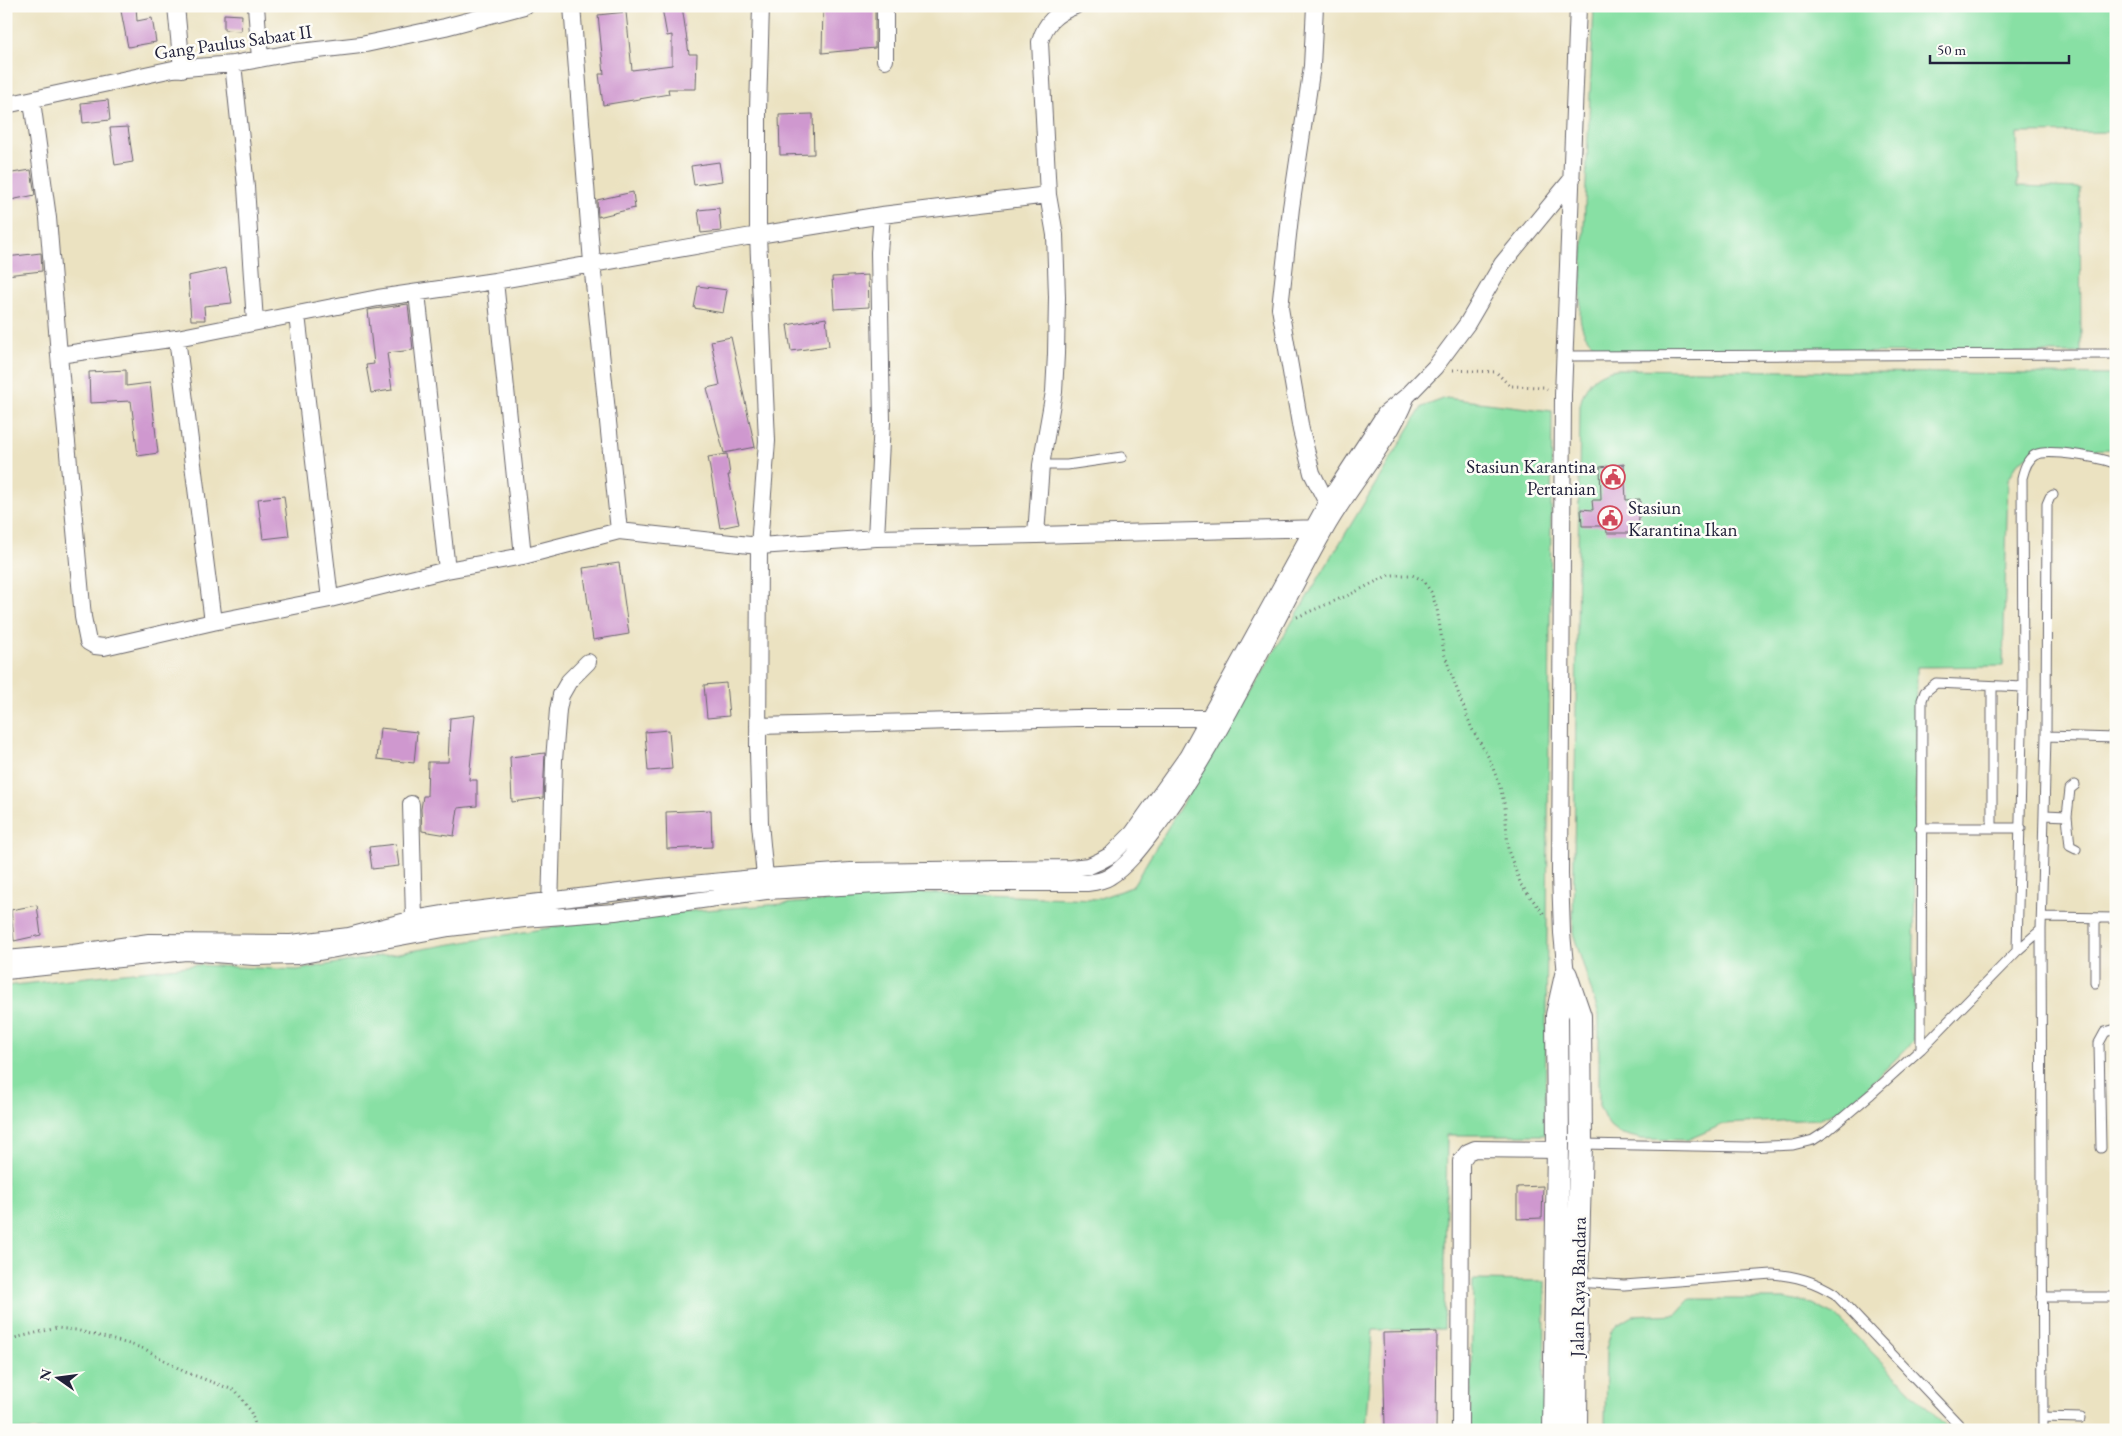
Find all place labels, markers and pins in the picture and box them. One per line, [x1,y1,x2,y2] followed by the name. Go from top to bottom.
[1466,454,1596,501] place label: Stasiun Karantina Pertanian
[1600,464,1626,490] public building icon: Stasiun Karantina Pertanian
[1628,495,1738,542] place label: Stasiun Karantina Ikan
[1597,505,1623,531] public building icon: Stasiun Karantina Ikan

